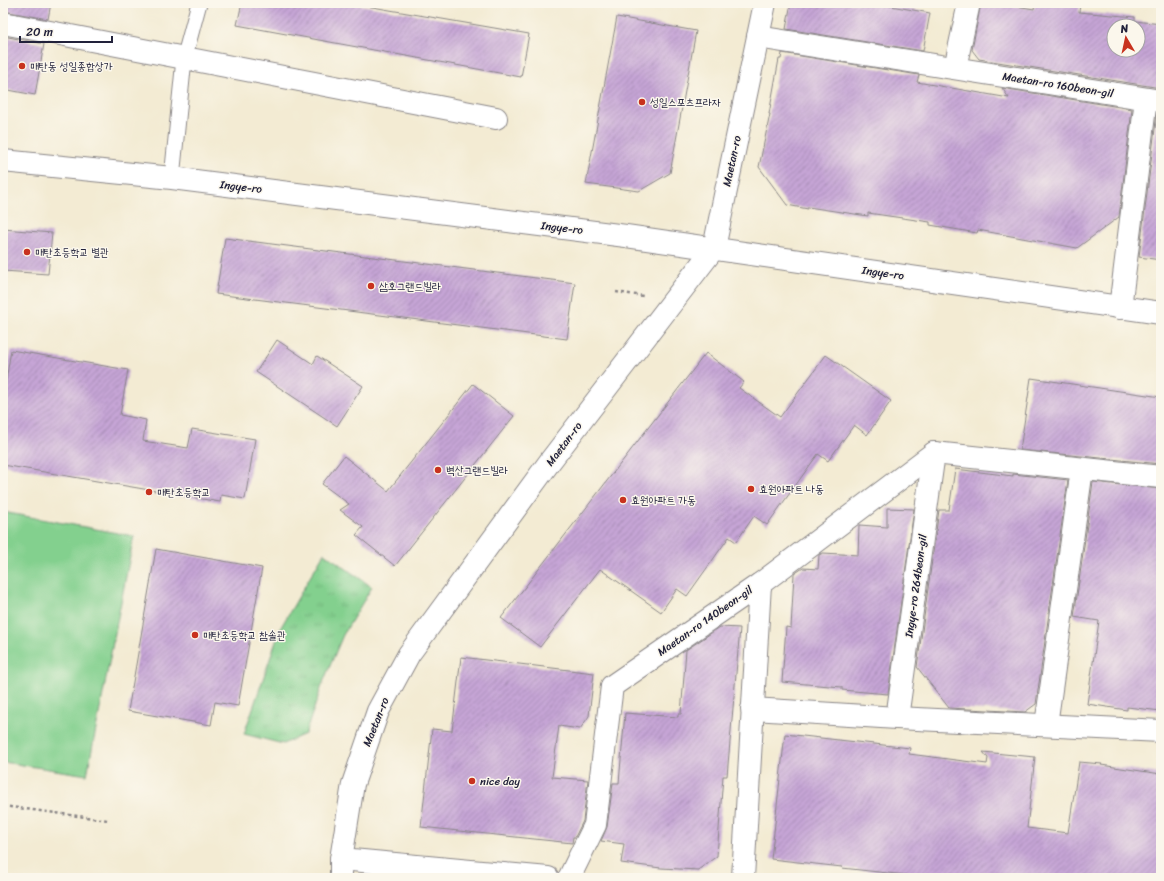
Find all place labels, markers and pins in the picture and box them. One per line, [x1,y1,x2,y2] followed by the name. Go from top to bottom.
[30,57,113,76] place label: 매탄동 성일종합상가
[17,61,27,71] marker: 매탄동 성일종합상가
[650,93,721,112] place label: 성일스포츠프라자
[637,97,647,107] marker: 성일스포츠프라자
[35,243,109,262] place label: 매탄초등학교 별관
[22,247,32,257] marker: 매탄초등학교 별관
[379,277,441,296] place label: 삼호그랜드빌라
[366,281,376,291] marker: 삼호그랜드빌라
[446,461,508,480] place label: 벽산그랜드빌라
[433,465,443,475] marker: 벽산그랜드빌라
[759,480,824,499] place label: 효원아파트 나동
[157,483,210,502] place label: 매탄초등학교
[746,484,756,494] marker: 효원아파트 나동
[144,487,154,497] marker: 매탄초등학교
[631,491,696,510] place label: 효원아파트 가동
[618,495,628,505] marker: 효원아파트 가동
[203,626,286,645] place label: 매탄초등학교 참솔관
[190,630,200,640] marker: 매탄초등학교 참솔관
[480,772,520,791] place label: nice day
[467,776,477,786] marker: nice day

